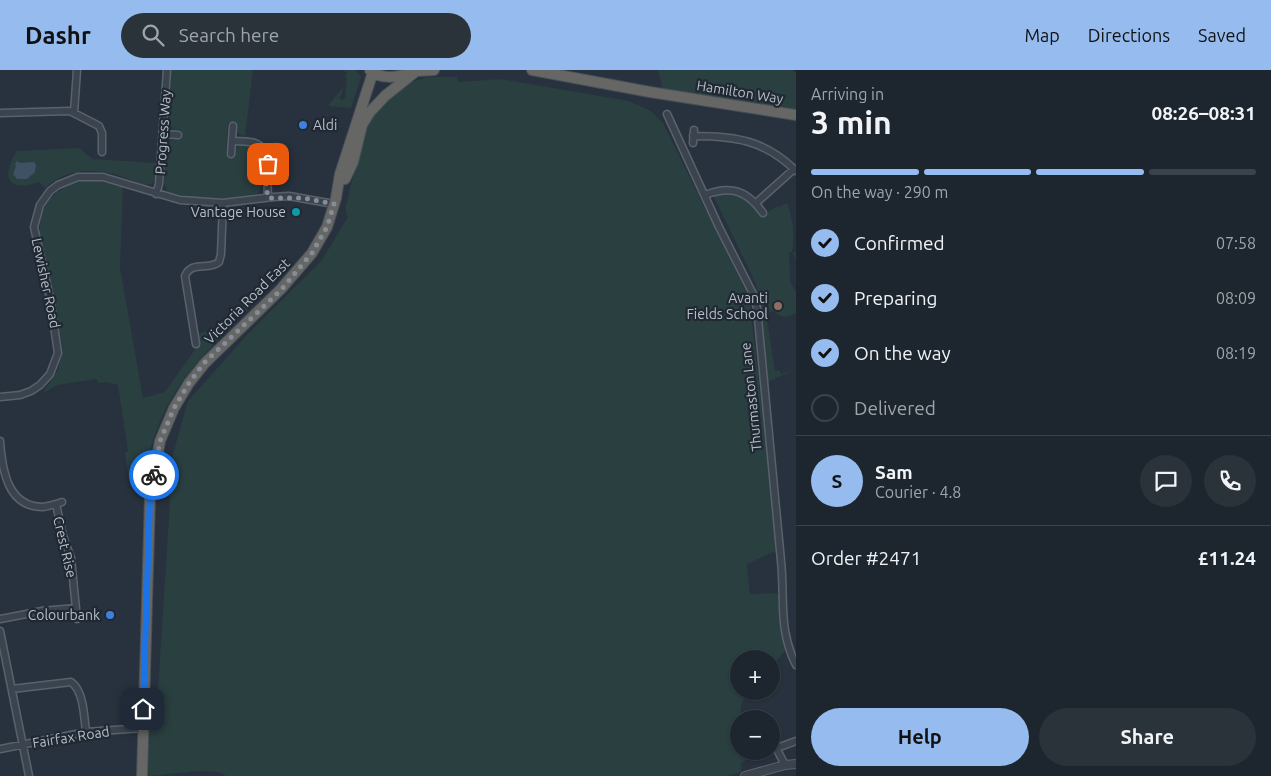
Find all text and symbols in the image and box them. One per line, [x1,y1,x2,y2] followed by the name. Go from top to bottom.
[121,13,471,58] search box
[139,21,167,49] icon: search
[25,22,91,49] text: Dashr
[179,24,279,46] text: Search here
[1024,25,1060,45] text: Map
[1088,25,1170,45] text: Directions
[1198,25,1246,45] text: Saved
[695,77,785,107] street label: Hamilton Way
[811,85,884,103] text: Arriving in
[152,89,174,175] street label: Progress Way
[1151,102,1256,124] text: 08:26–08:31
[811,104,892,140] text: 3 min
[313,117,337,133] place label: Aldi
[297,119,309,131] marker: Aldi
[247,143,289,185] pin
[254,150,282,178] icon: bag
[811,183,948,201] text: On the way · 290 m
[191,204,286,220] place label: Vantage House
[290,206,302,218] marker: Vantage House
[811,229,839,257] icon: check
[854,232,945,254] text: Confirmed
[1216,234,1256,252] text: 07:58
[29,236,63,330] street label: Lewisher Road
[201,255,293,347] street label: Victoria Road East
[811,284,839,312] icon: check
[854,287,938,309] text: Preparing
[1216,289,1256,307] text: 08:09
[686,290,768,322] place label: Avanti Fields School
[772,300,784,312] marker: Avanti Fields School
[811,339,839,367] icon: check
[737,342,765,452] street label: Thurmaston Lane
[854,342,951,364] text: On the way
[1216,344,1256,362] text: 08:19
[854,397,936,419] text: Delivered
[129,450,179,500] courier
[1140,455,1192,507] button: chat
[1204,455,1256,507] button: phone
[140,461,168,489] icon: bike
[875,461,913,483] text: Sam
[832,470,842,492] text: S
[875,483,961,501] text: Courier · 4.8
[50,515,80,579] street label: Crest Rise
[811,547,921,569] text: Order #2471
[1198,547,1256,569] text: £11.24
[28,607,100,623] place label: Colourbank
[104,609,116,621] marker: Colourbank
[730,650,780,760] map controls
[730,650,780,700] button: +
[122,688,164,730] pin
[129,695,157,723] icon: home
[811,708,1029,766] button: Help
[1039,708,1256,766] button: Share
[730,710,780,760] button: −
[31,723,111,751] street label: Fairfax Road

